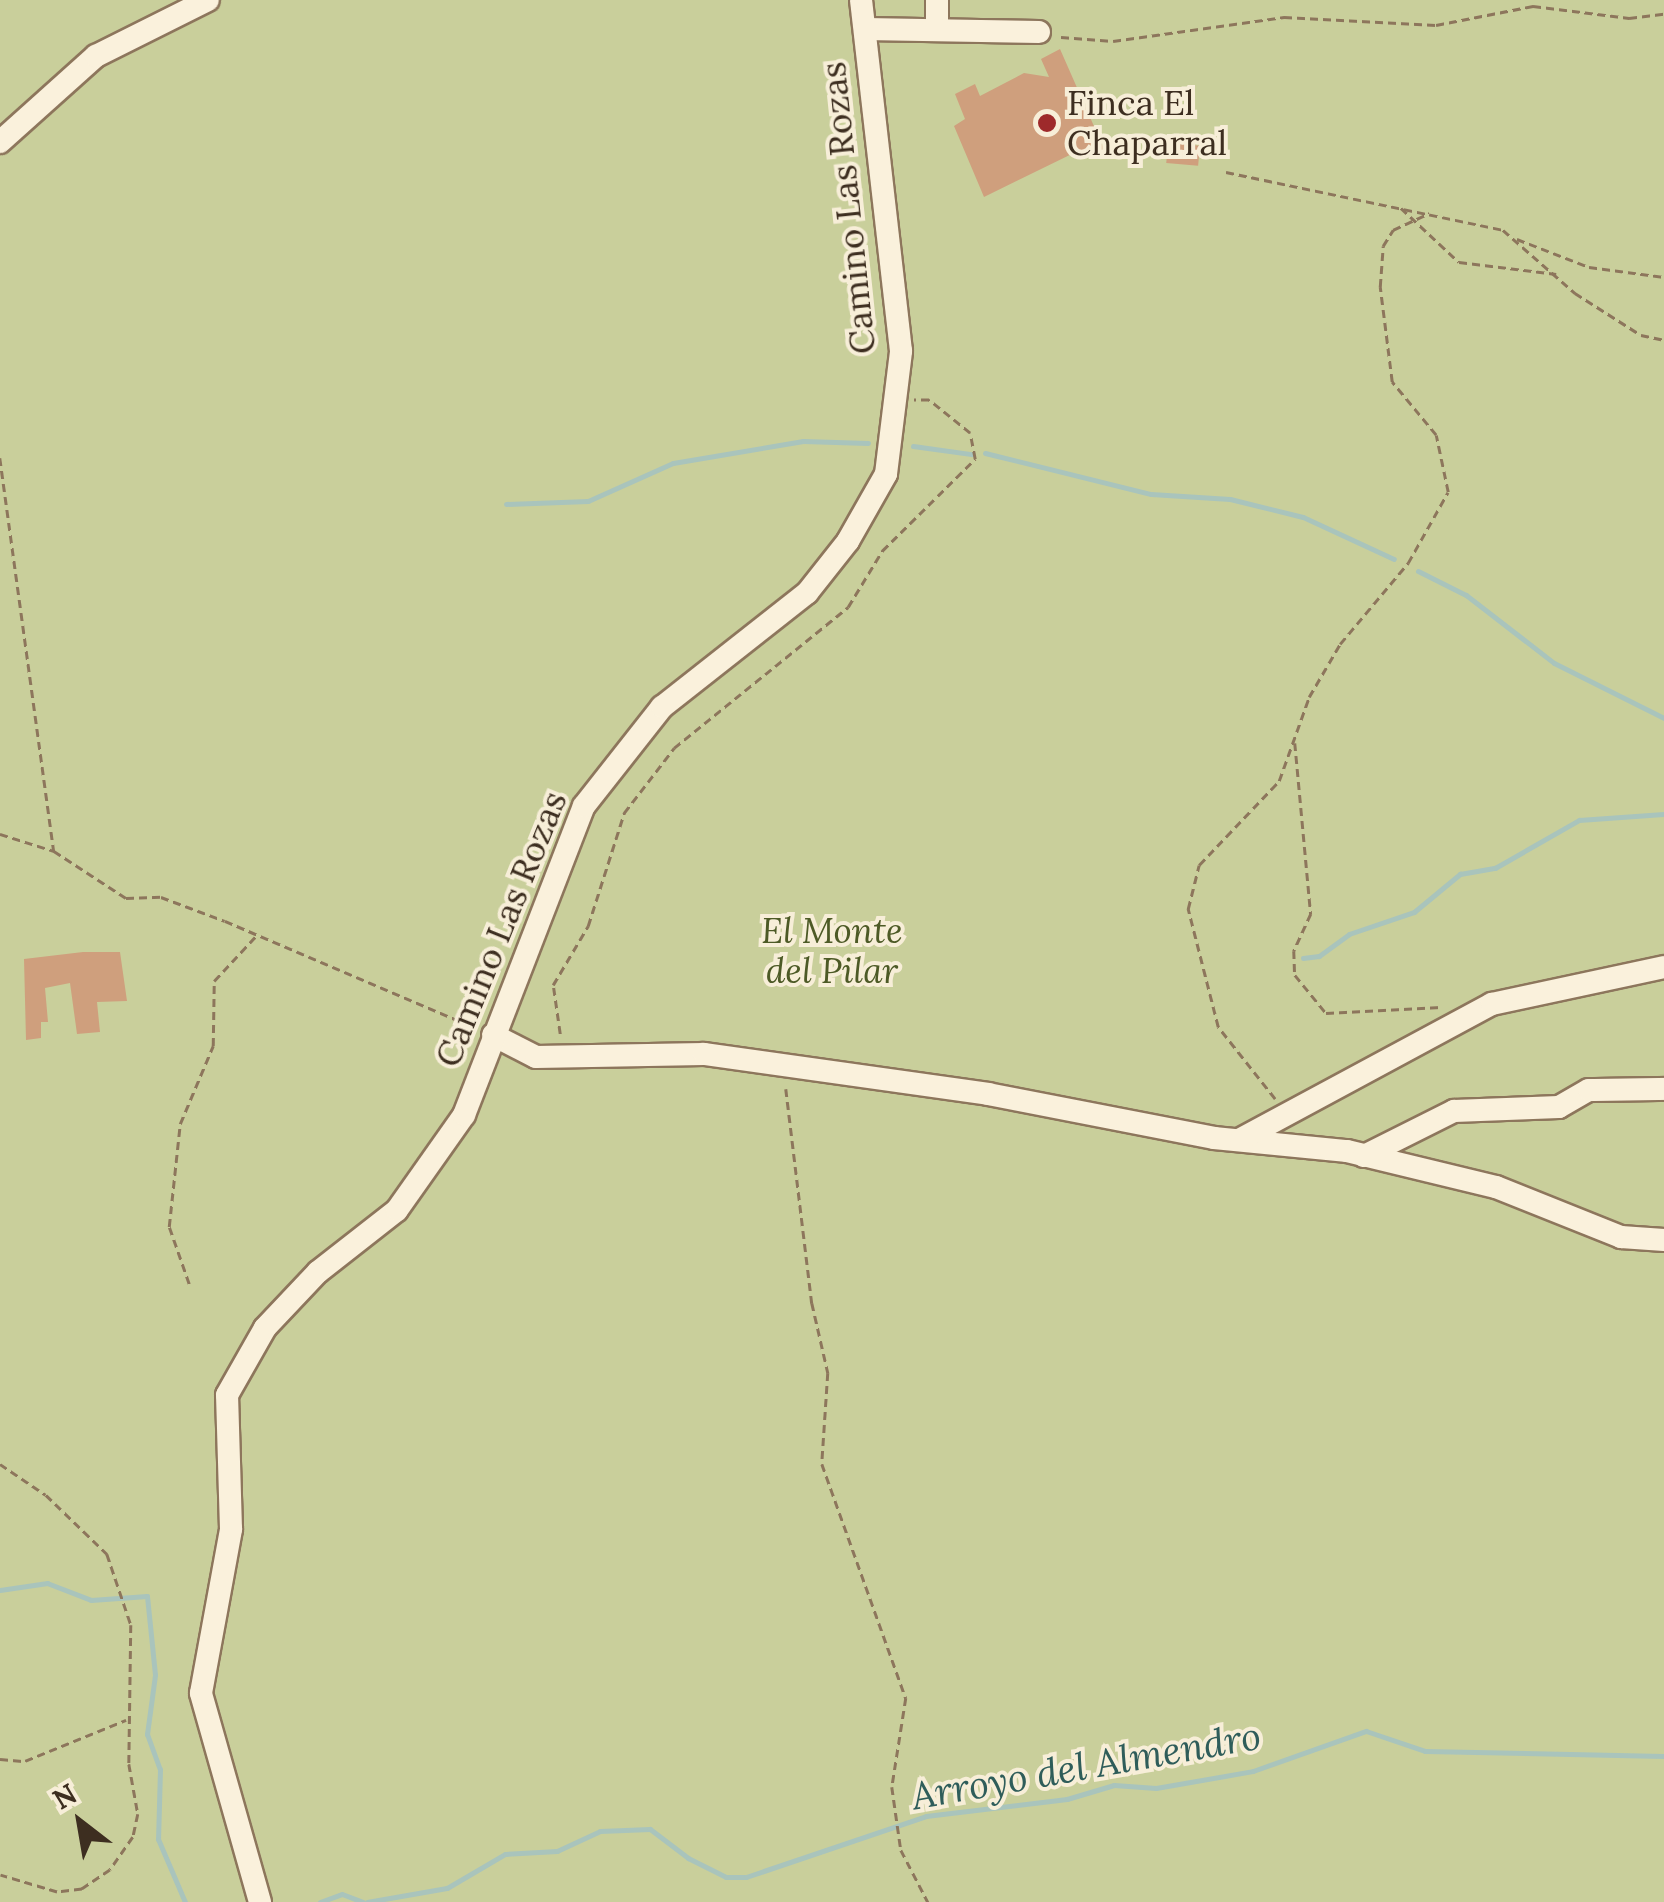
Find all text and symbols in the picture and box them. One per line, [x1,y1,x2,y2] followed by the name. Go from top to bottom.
[812,60,884,356] street label: Camino Las Rozas
[1067,82,1227,164] place label: Finca El Chaparral
[1036,112,1058,134] marker: Finca El Chaparral
[427,785,575,1073] street label: Camino Las Rozas
[761,910,903,992] park label: El Monte del Pilar
[908,1713,1264,1819] water label: Arroyo del Almendro
[30,1772,130,1872] north arrow
[46,1775,83,1817] text: N

